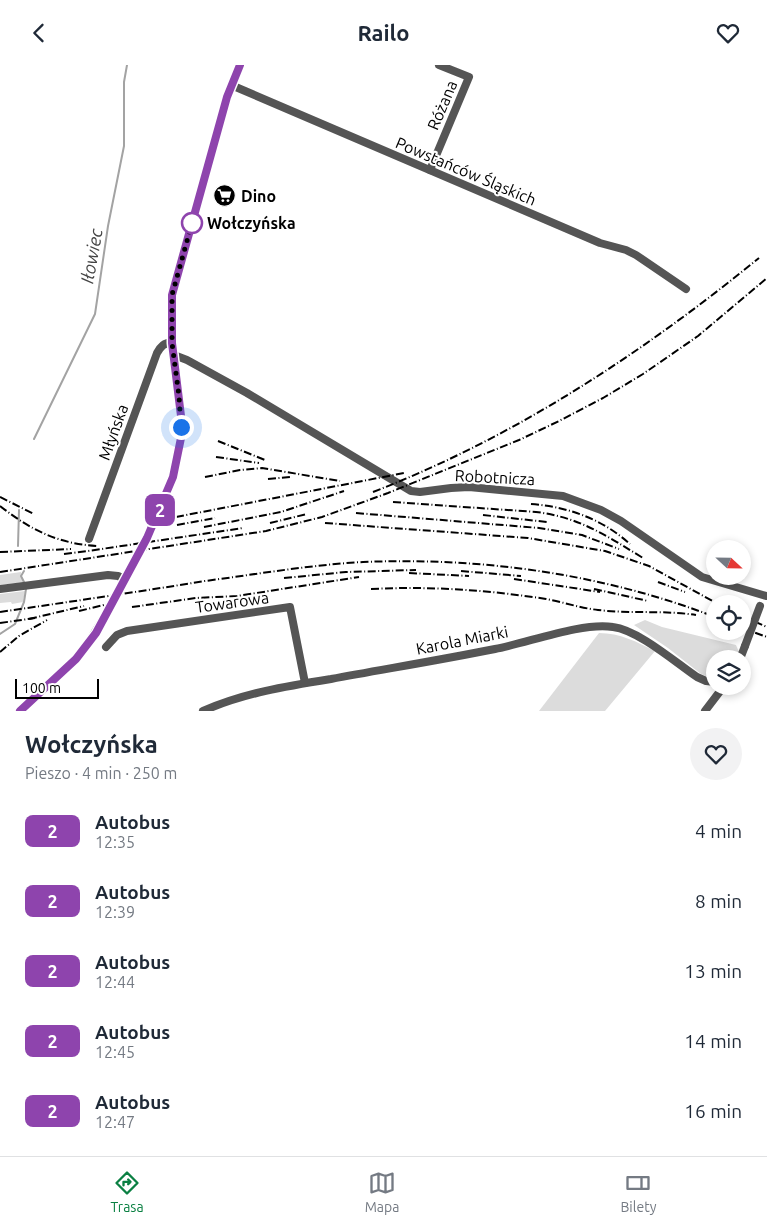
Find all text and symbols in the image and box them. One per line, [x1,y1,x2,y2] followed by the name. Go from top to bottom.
[25,19,53,47] icon: back
[714,19,742,47] icon: heart
[358,20,409,45] text: Railo
[424,78,460,132] street label: Różana
[393,132,539,209] street label: Powstańców Śląskich
[213,184,237,208] supermarket icon: Dino
[241,187,276,205] place label: Dino
[181,212,203,234] marker: Wołczyńska
[207,214,296,232] place label: Wołczyńska
[76,226,106,285] water label: Iłowiec
[95,402,131,462] street label: Młyńska
[169,415,194,440] your location
[454,466,536,488] street label: Robotnicza
[144,494,176,526] line badge: 2
[155,500,165,520] text: 2
[706,540,751,585] north arrow
[706,540,751,695] map controls
[194,588,270,616] street label: Towarowa
[706,595,751,640] button: locate
[414,622,510,658] street label: Karola Miarki
[706,650,751,695] button: layers
[15,676,99,699] scale bar
[22,680,61,696] text: 100 m
[690,728,742,780] button: heart
[25,731,158,758] text: Wołczyńska
[25,764,177,782] text: Pieszo · 4 min · 250 m
[95,811,170,833] text: Autobus
[695,820,742,842] text: 4 min
[47,821,58,841] text: 2
[95,833,135,851] text: 12:35
[95,881,170,903] text: Autobus
[695,890,742,912] text: 8 min
[47,891,58,911] text: 2
[95,903,135,921] text: 12:39
[95,951,170,973] text: Autobus
[684,960,742,982] text: 13 min
[47,961,58,981] text: 2
[95,973,135,991] text: 12:44
[95,1021,170,1043] text: Autobus
[684,1030,742,1052] text: 14 min
[47,1031,58,1051] text: 2
[95,1043,135,1061] text: 12:45
[95,1091,170,1113] text: Autobus
[684,1100,742,1122] text: 16 min
[47,1101,58,1121] text: 2
[95,1113,135,1131] text: 12:47
[111,1169,144,1215] tab: Trasa
[365,1169,399,1215] tab: Mapa
[620,1169,656,1215] tab: Bilety

